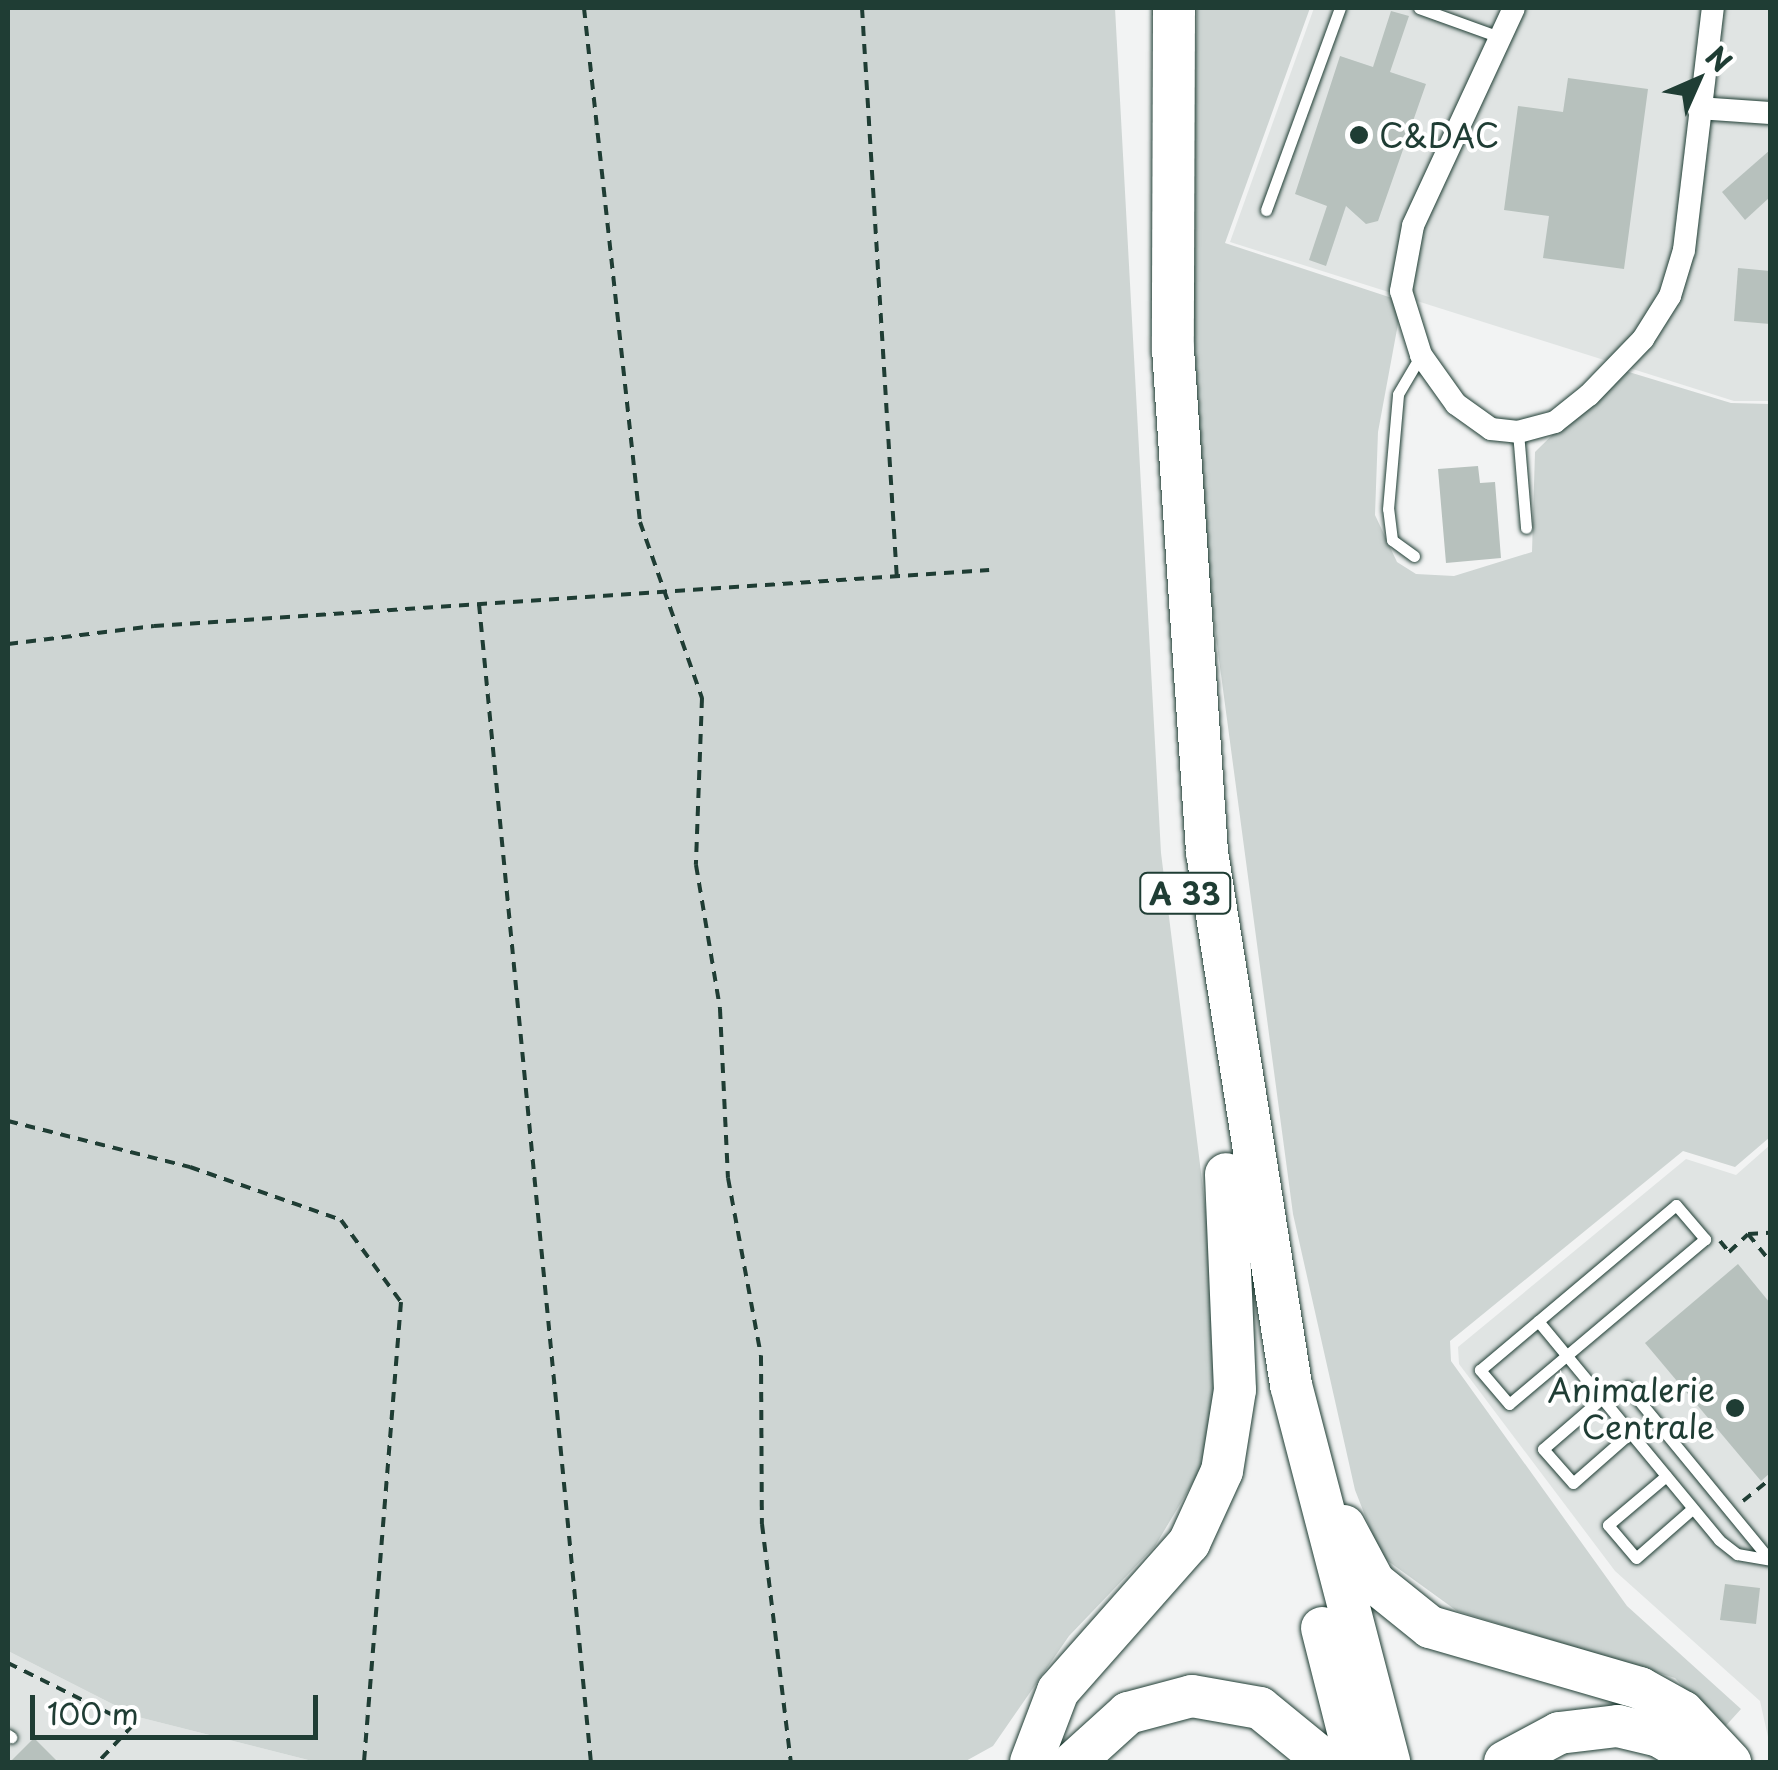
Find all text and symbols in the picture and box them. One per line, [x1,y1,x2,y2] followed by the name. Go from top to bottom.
[1648,30,1748,130] north arrow
[1697,35,1743,81] text: N
[1379,116,1499,154] place label: C&DAC
[1348,124,1370,146] marker: C&DAC
[1138,868,1232,918] road number: A 33
[1548,1371,1715,1446] place label: Animalerie Centrale
[1724,1397,1746,1419] marker: Animalerie Centrale
[35,1675,322,1737] scale bar
[47,1690,139,1735] text: 100 m

